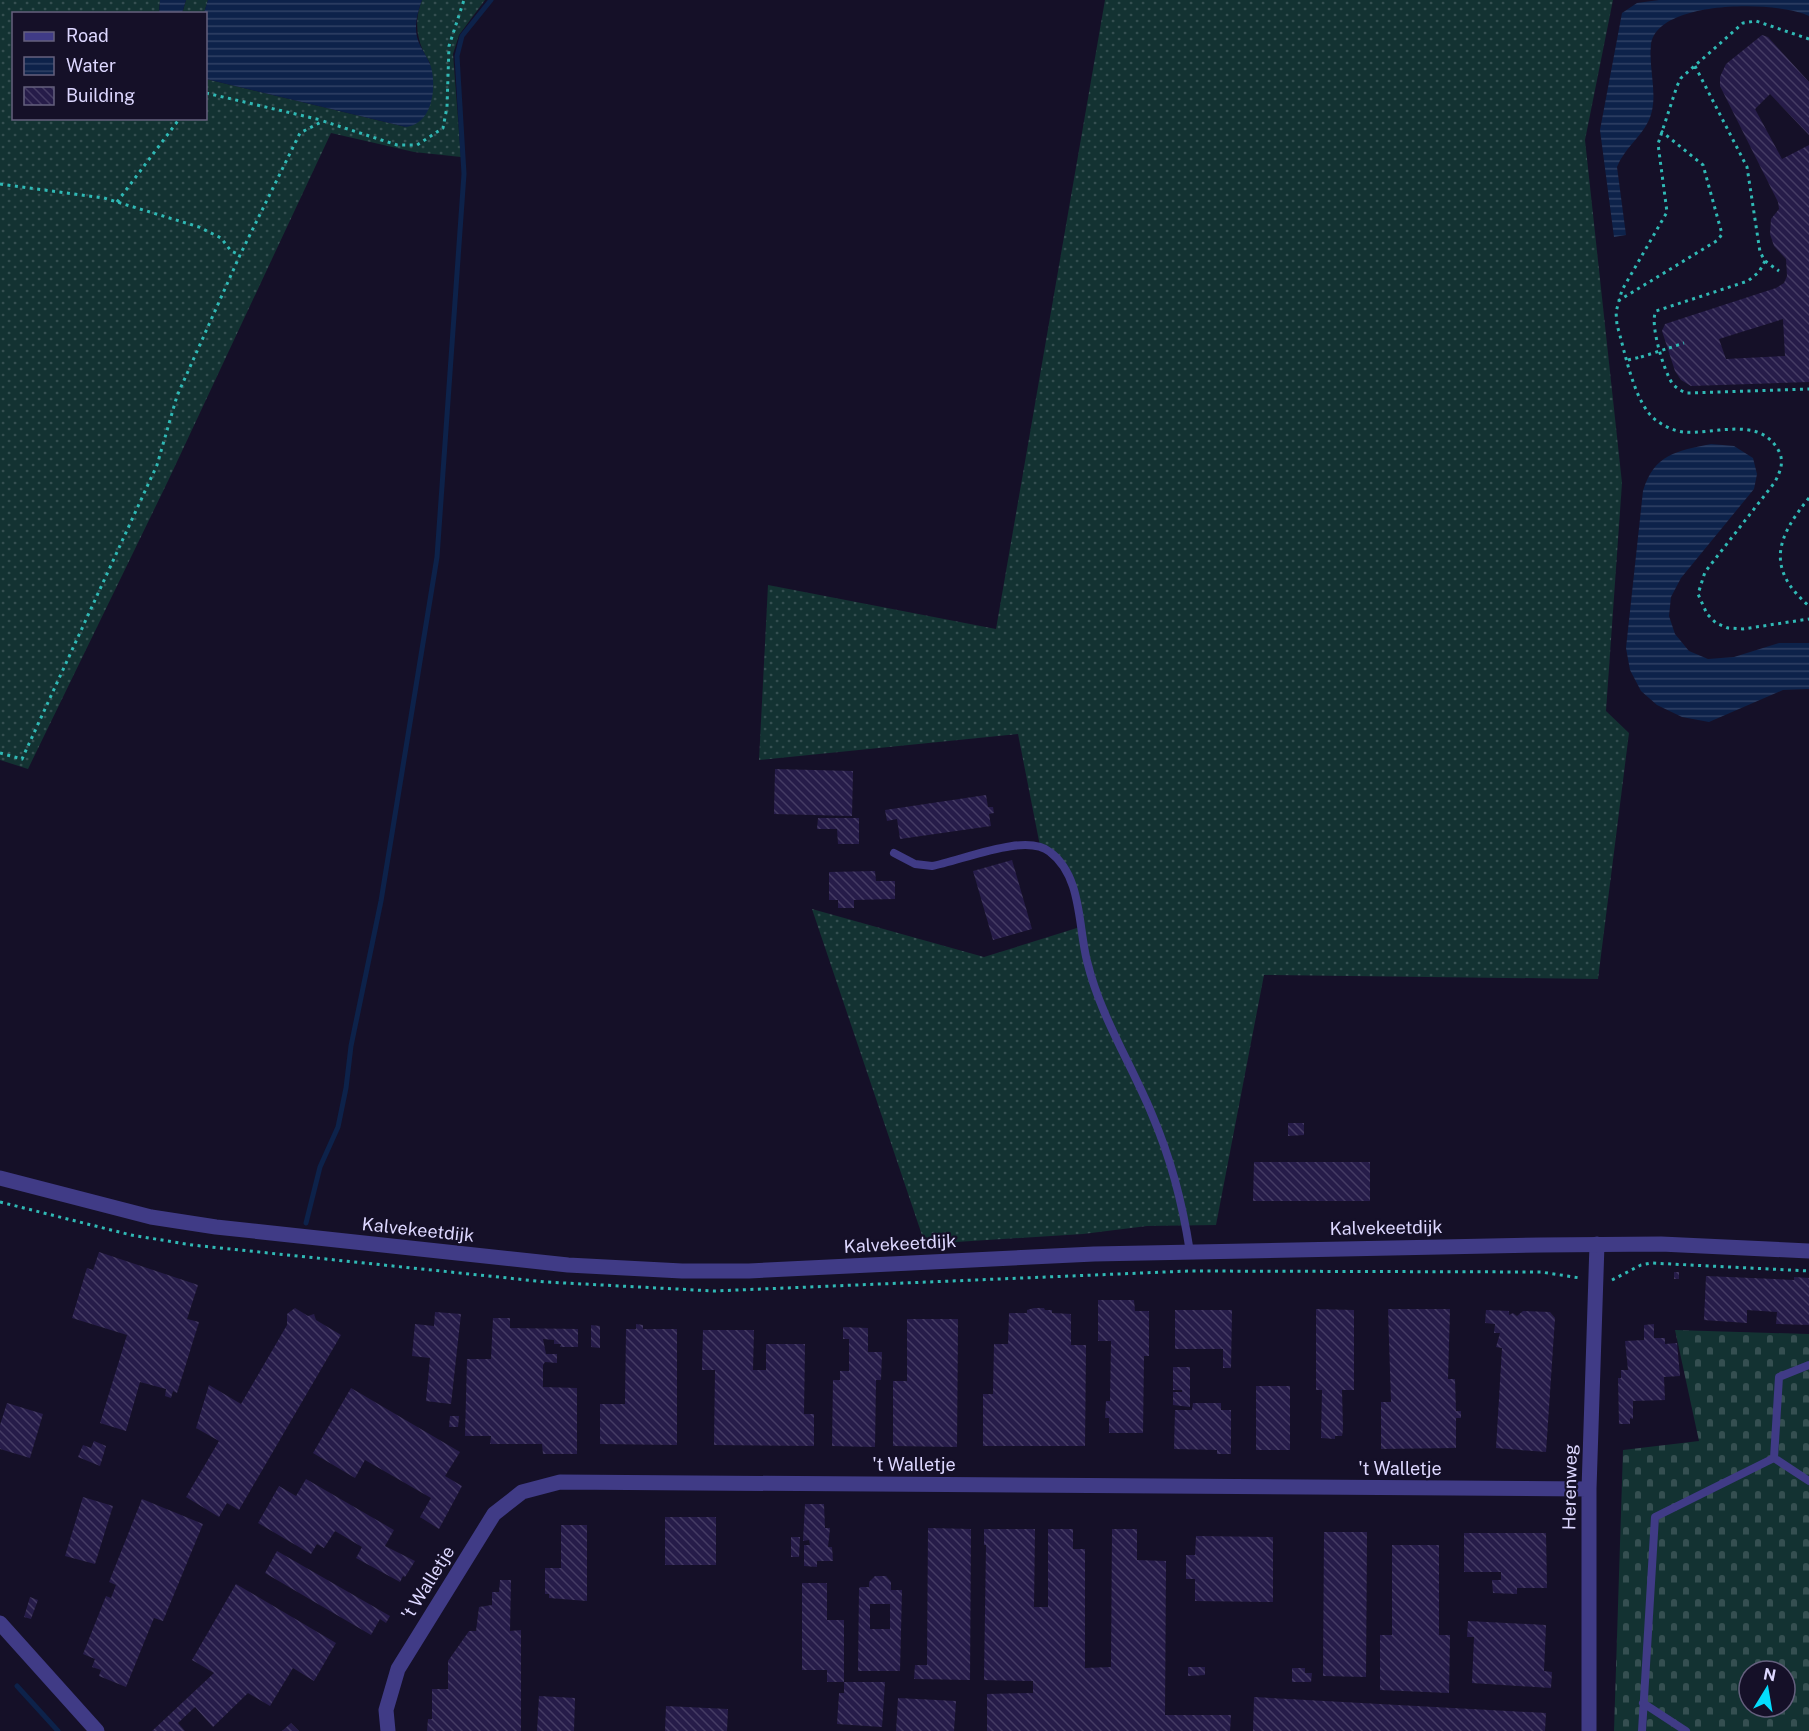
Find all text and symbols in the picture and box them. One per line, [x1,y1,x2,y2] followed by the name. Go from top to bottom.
[12,12,207,120] legend
[66,25,109,46] text: Road
[66,55,116,76] text: Water
[66,85,135,106] text: Building
[361,1213,475,1246] street label: Kalvekeetdijk
[1329,1216,1443,1239] street label: Kalvekeetdijk
[843,1230,957,1257] street label: Kalvekeetdijk
[1558,1444,1581,1530] street label: Herenweg
[872,1454,956,1475] street label: 't Walletje
[1358,1458,1442,1479] street label: 't Walletje
[397,1542,459,1624] street label: 't Walletje
[1737,1659,1797,1719] north arrow
[1762,1664,1778,1685] text: N

